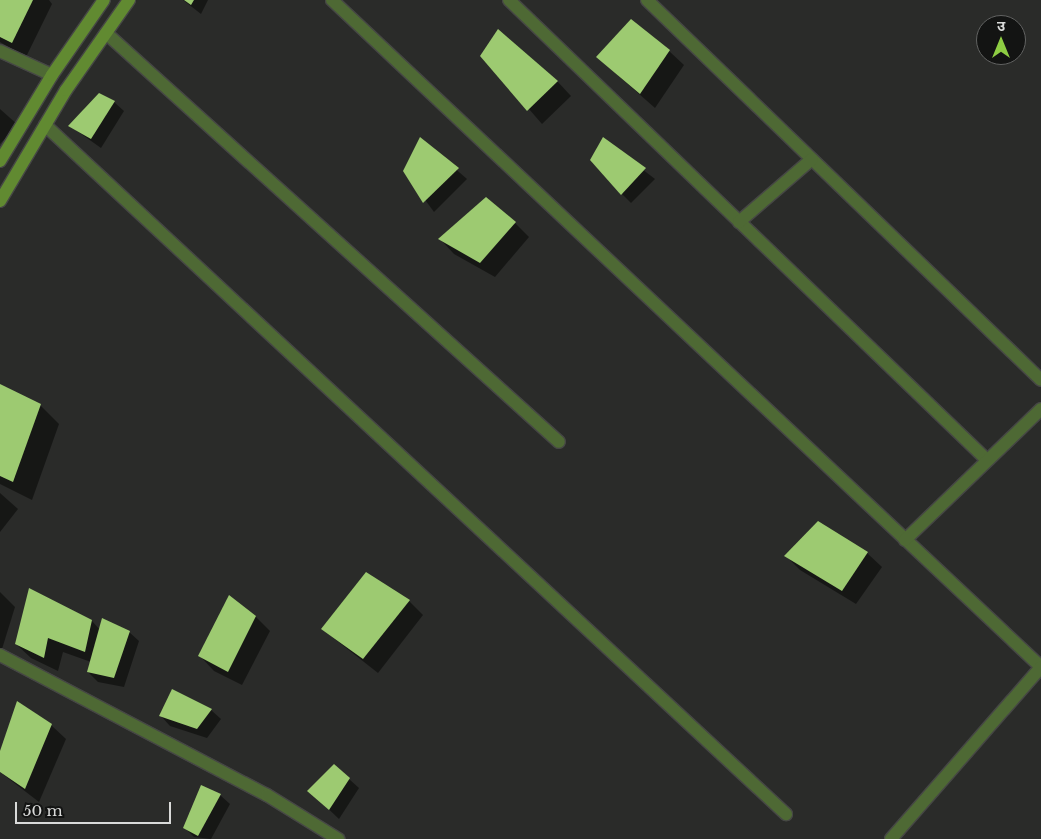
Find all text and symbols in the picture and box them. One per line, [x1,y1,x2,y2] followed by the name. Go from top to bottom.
[976,15,1026,65] north arrow
[997,17,1005,35] text: उ
[18,792,174,824] scale bar
[23,801,63,820] text: 50 m

